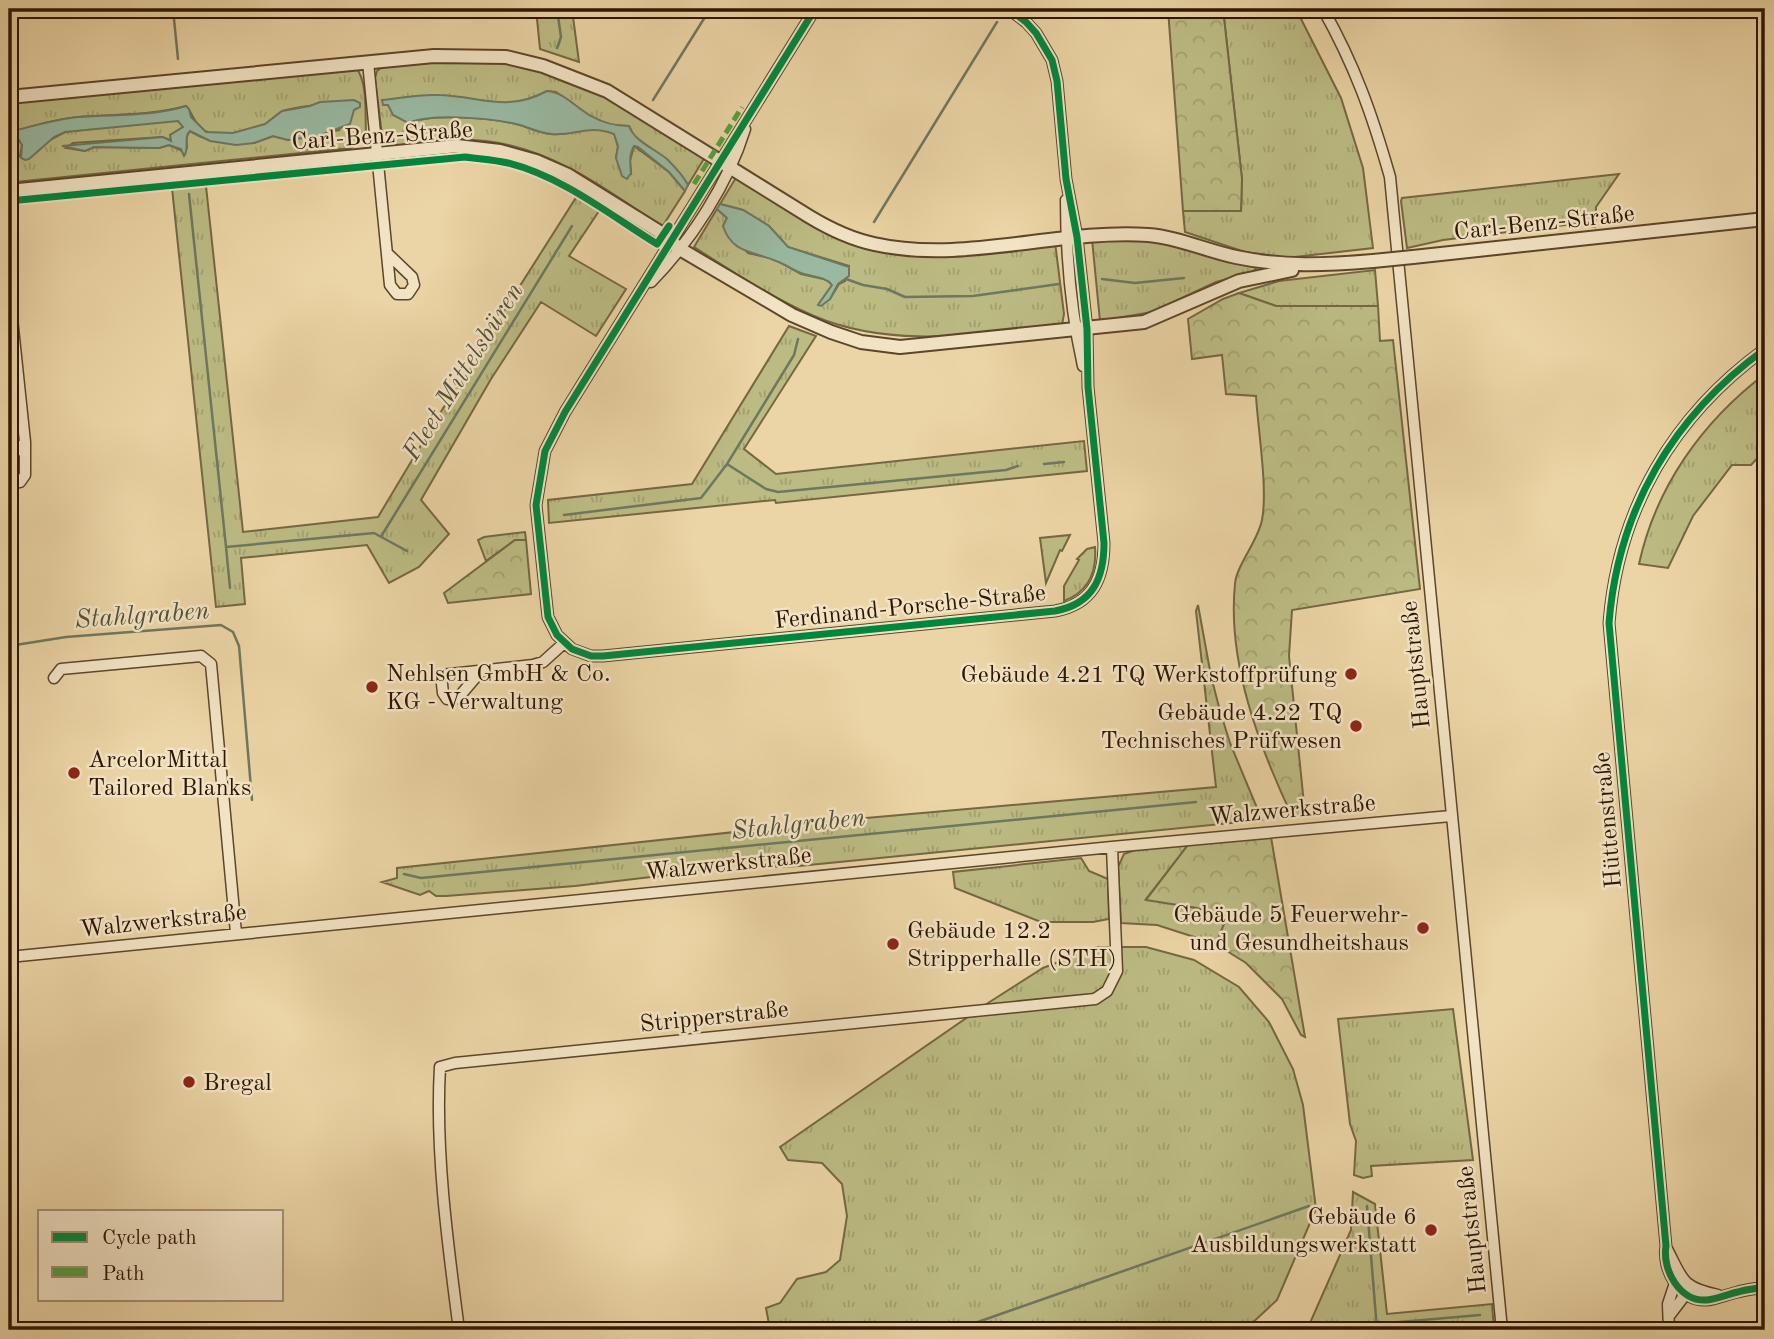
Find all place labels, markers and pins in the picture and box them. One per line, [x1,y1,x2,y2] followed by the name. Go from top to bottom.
[386,663,611,715] place label: Nehlsen GmbH & Co. KG - Verwaltung
[961,664,1337,688] place label: Gebäude 4.21 TQ Werkstoffprüfung
[1343,666,1359,682] marker: Gebäude 4.21 TQ Werkstoffprüfung
[364,679,380,695] marker: Nehlsen GmbH & Co. KG - Verwaltung
[1101,702,1342,754] place label: Gebäude 4.22 TQ Technisches Prüfwesen
[1348,718,1364,734] marker: Gebäude 4.22 TQ Technisches Prüfwesen
[88,749,252,801] place label: ArcelorMittal Tailored Blanks
[66,765,82,781] marker: ArcelorMittal Tailored Blanks
[1173,904,1409,956] place label: Gebäude 5 Feuerwehr- und Gesundheitshaus
[907,920,1117,972] place label: Gebäude 12.2 Stripperhalle (STH)
[1415,920,1431,936] marker: Gebäude 5 Feuerwehr- und Gesundheitshaus
[885,936,901,952] marker: Gebäude 12.2 Stripperhalle (STH)
[203,1072,272,1096] place label: Bregal
[181,1074,197,1090] marker: Bregal
[1190,1206,1417,1258] place label: Gebäude 6 Ausbildungswerkstatt
[1423,1222,1439,1238] marker: Gebäude 6 Ausbildungswerkstatt

